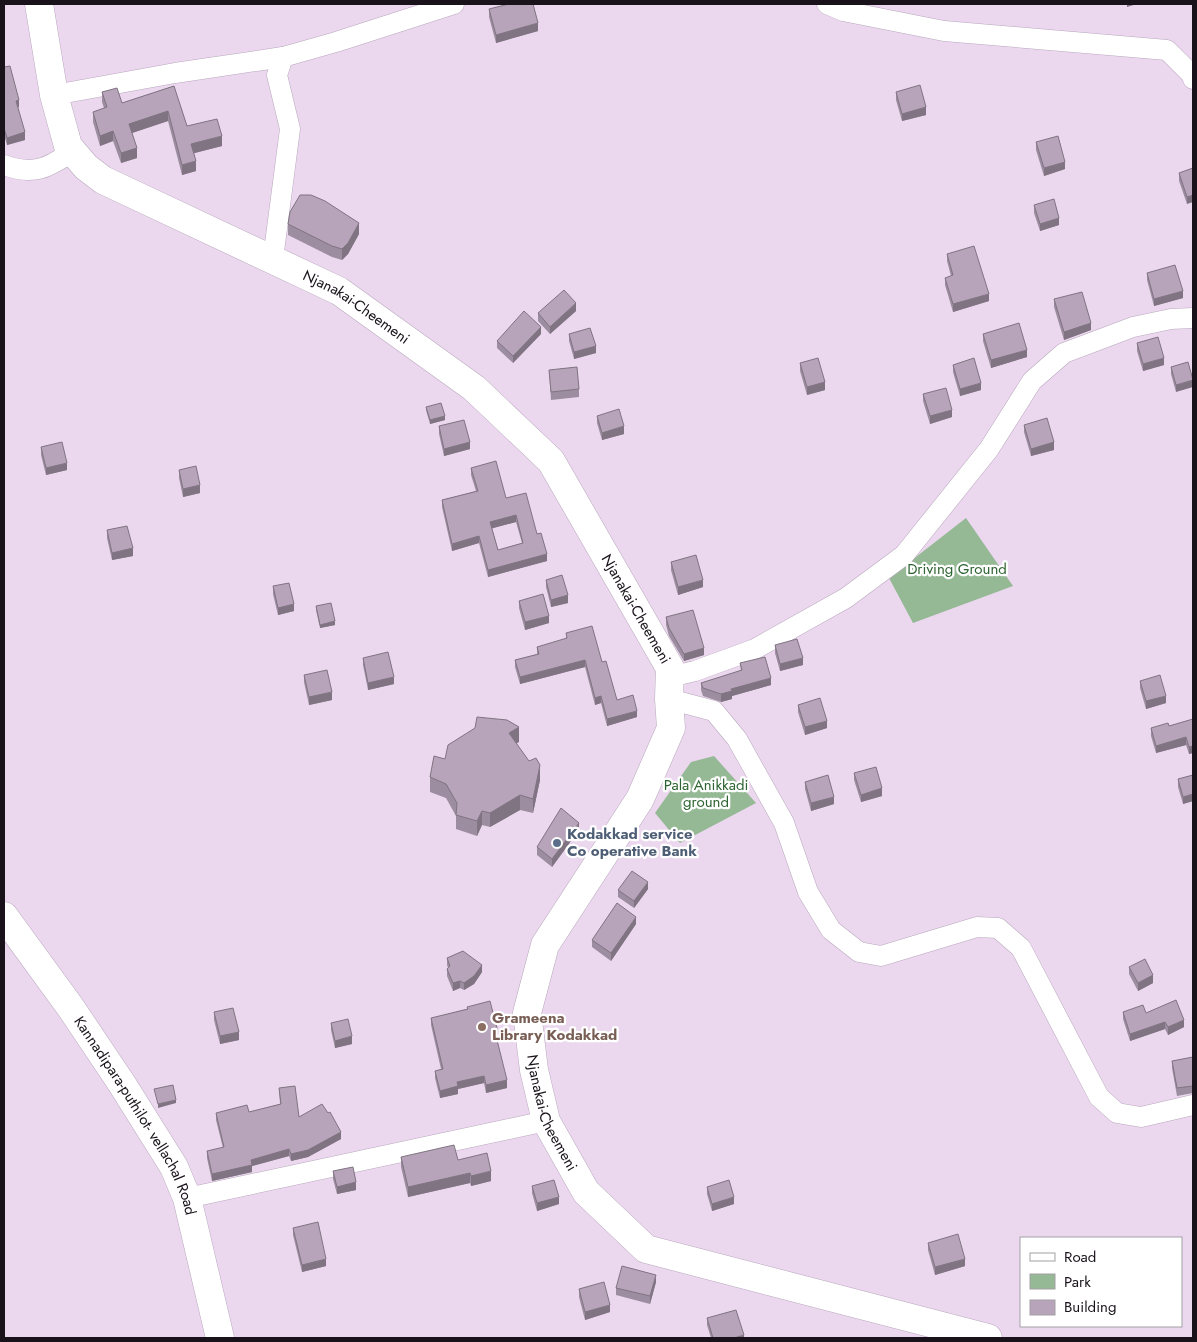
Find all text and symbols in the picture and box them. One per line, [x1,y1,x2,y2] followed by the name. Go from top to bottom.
[299,265,414,349] street label: Njanakai-Cheemeni
[596,550,676,668] street label: Njanakai-Cheemeni
[907,558,1007,580] park label: Driving Ground
[664,774,748,813] park label: Pala Anikkadi ground
[567,823,697,862] place label: Kodakkad service Co operative Bank
[551,837,563,849] marker: Kodakkad service Co operative Bank
[492,1007,617,1046] place label: Grameena Library Kodakkad
[69,1012,202,1217] street label: Kannadipara-puthilot- vellachal Road
[476,1021,488,1033] marker: Grameena Library Kodakkad
[521,1053,583,1175] street label: Njanakai-Cheemeni
[1020,1237,1182,1327] legend
[1064,1246,1096,1268] text: Road
[1064,1271,1091,1293] text: Park
[1064,1296,1116,1318] text: Building

